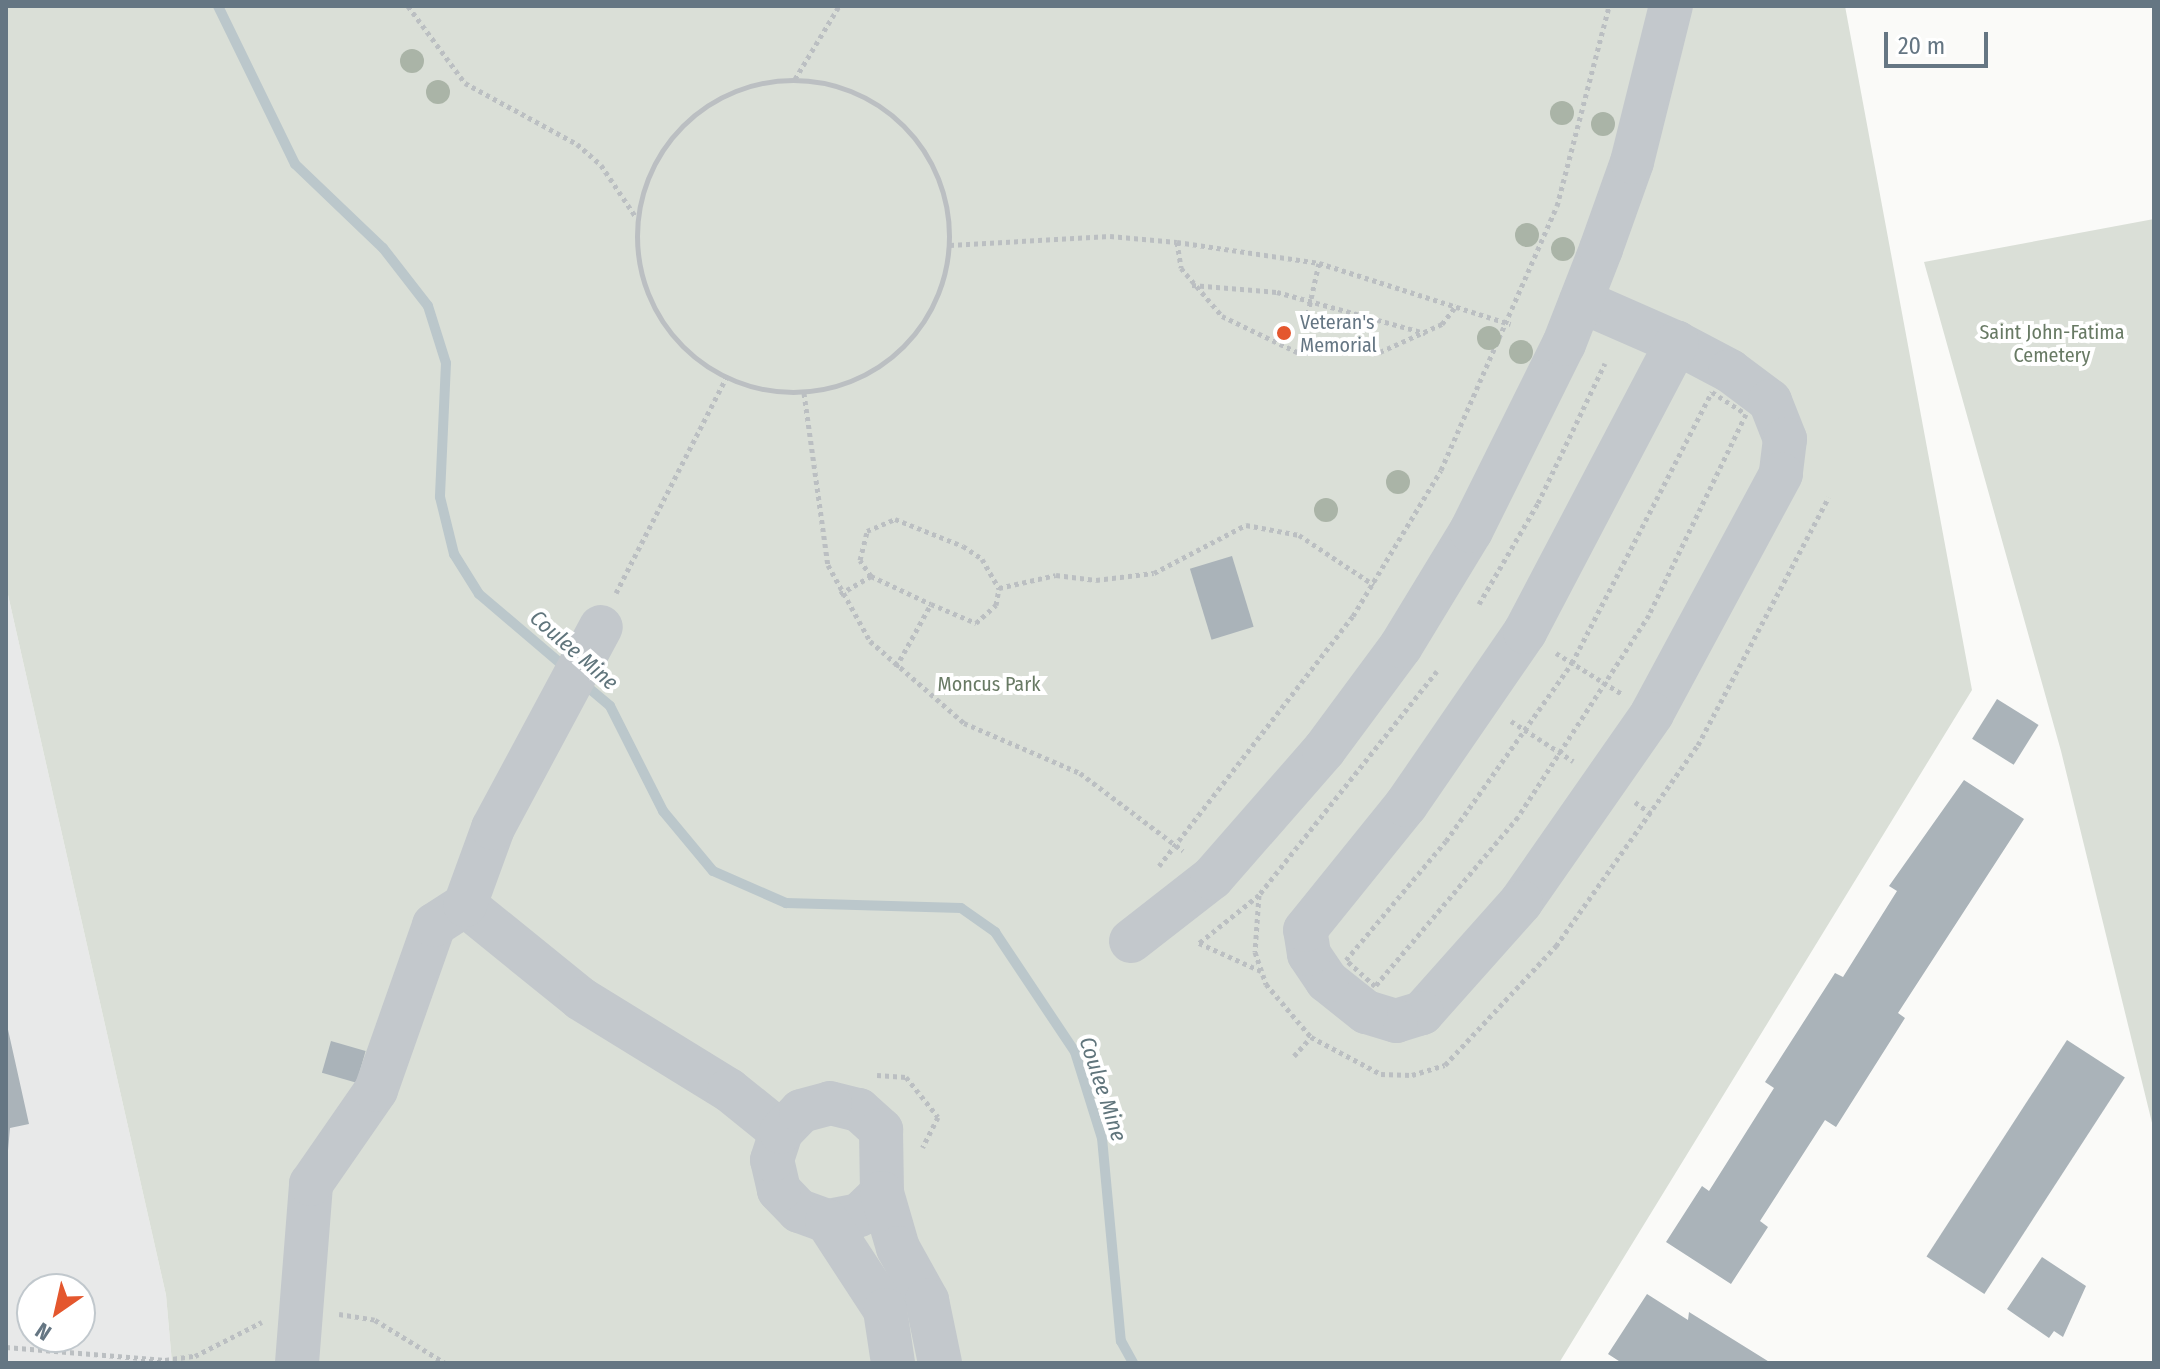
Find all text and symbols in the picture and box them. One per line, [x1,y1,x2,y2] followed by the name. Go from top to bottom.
[1888,16,1992,66] scale bar
[1898,32,1945,60] text: 20 m
[1300,310,1377,357] place label: Veteran's Memorial
[1979,320,2125,367] park label: Saint John-Fatima Cemetery
[1275,324,1293,342] marker: Veteran's Memorial
[525,605,623,695] water label: Coulee Mine
[938,672,1040,696] park label: Moncus Park
[1074,1034,1132,1144] water label: Coulee Mine
[16,1273,96,1353] north arrow
[30,1317,56,1347] text: N

